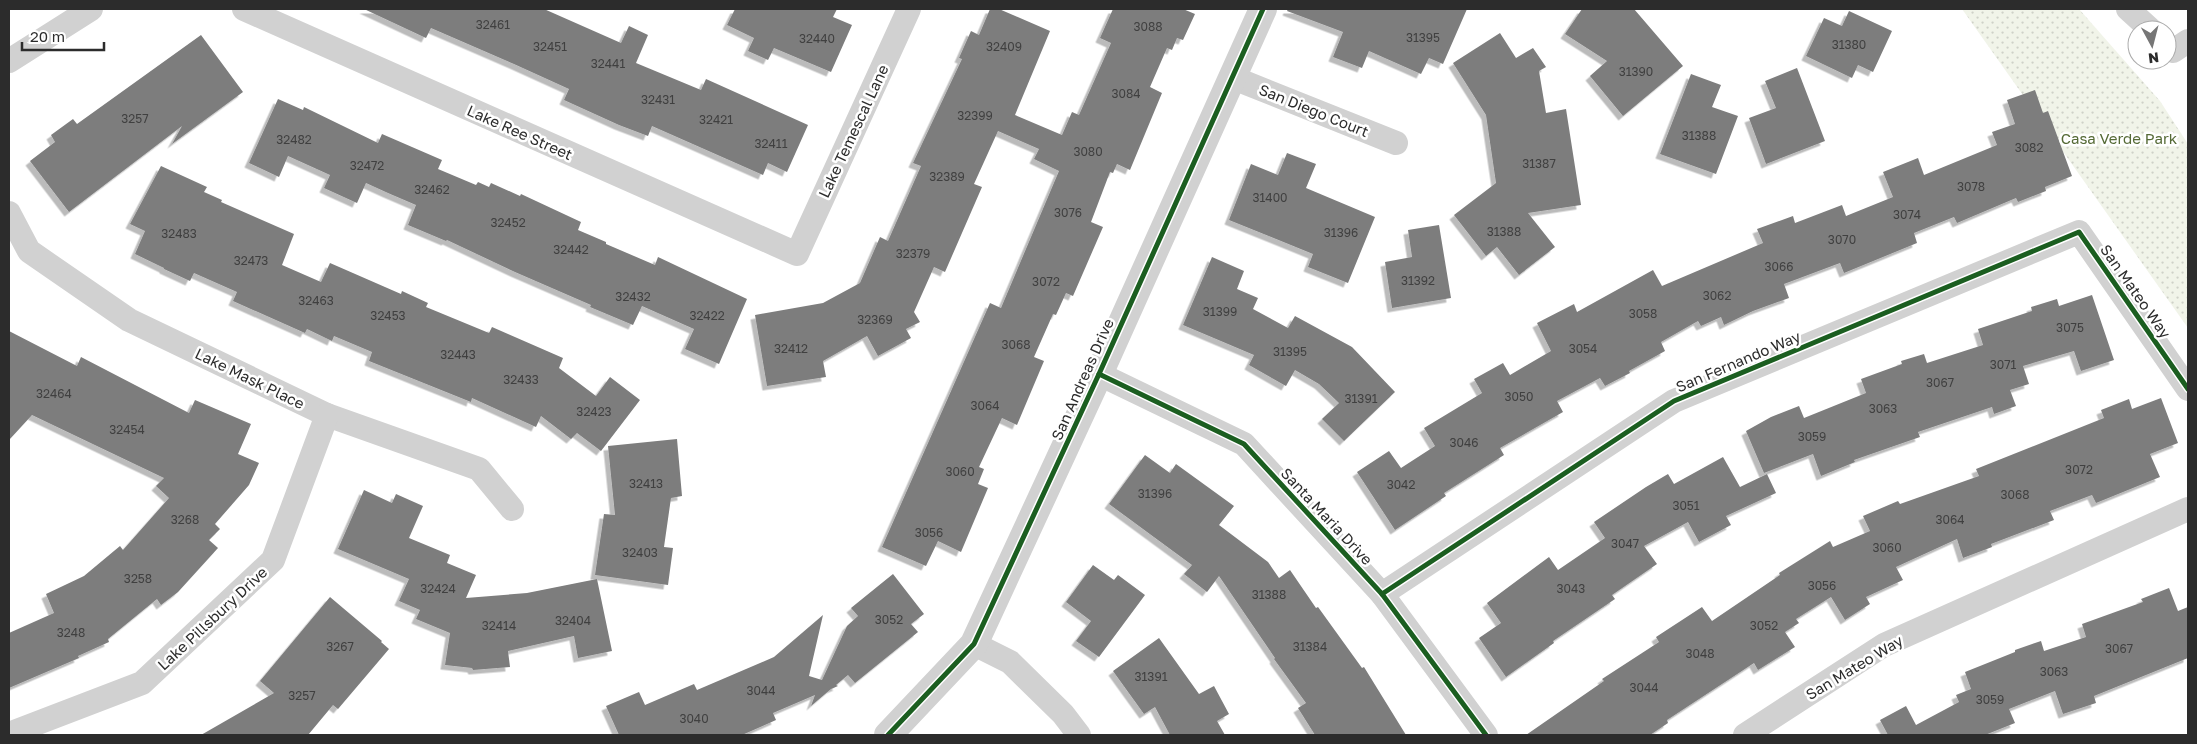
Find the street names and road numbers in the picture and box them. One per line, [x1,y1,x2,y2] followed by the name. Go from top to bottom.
[814,61,892,200] street label: Lake Temescal Lane
[1257,80,1371,140] street label: San Diego Court
[465,101,575,163] street label: Lake Ree Street
[2097,241,2175,342] street label: San Mateo Way
[1047,315,1117,443] street label: San Andreas Drive
[1673,326,1804,395] street label: San Fernando Way
[192,344,308,412] street label: Lake Mask Place
[1277,464,1377,568] street label: Santa Maria Drive
[154,562,271,673] street label: Lake Pillsbury Drive
[1802,631,1906,703] street label: San Mateo Way

